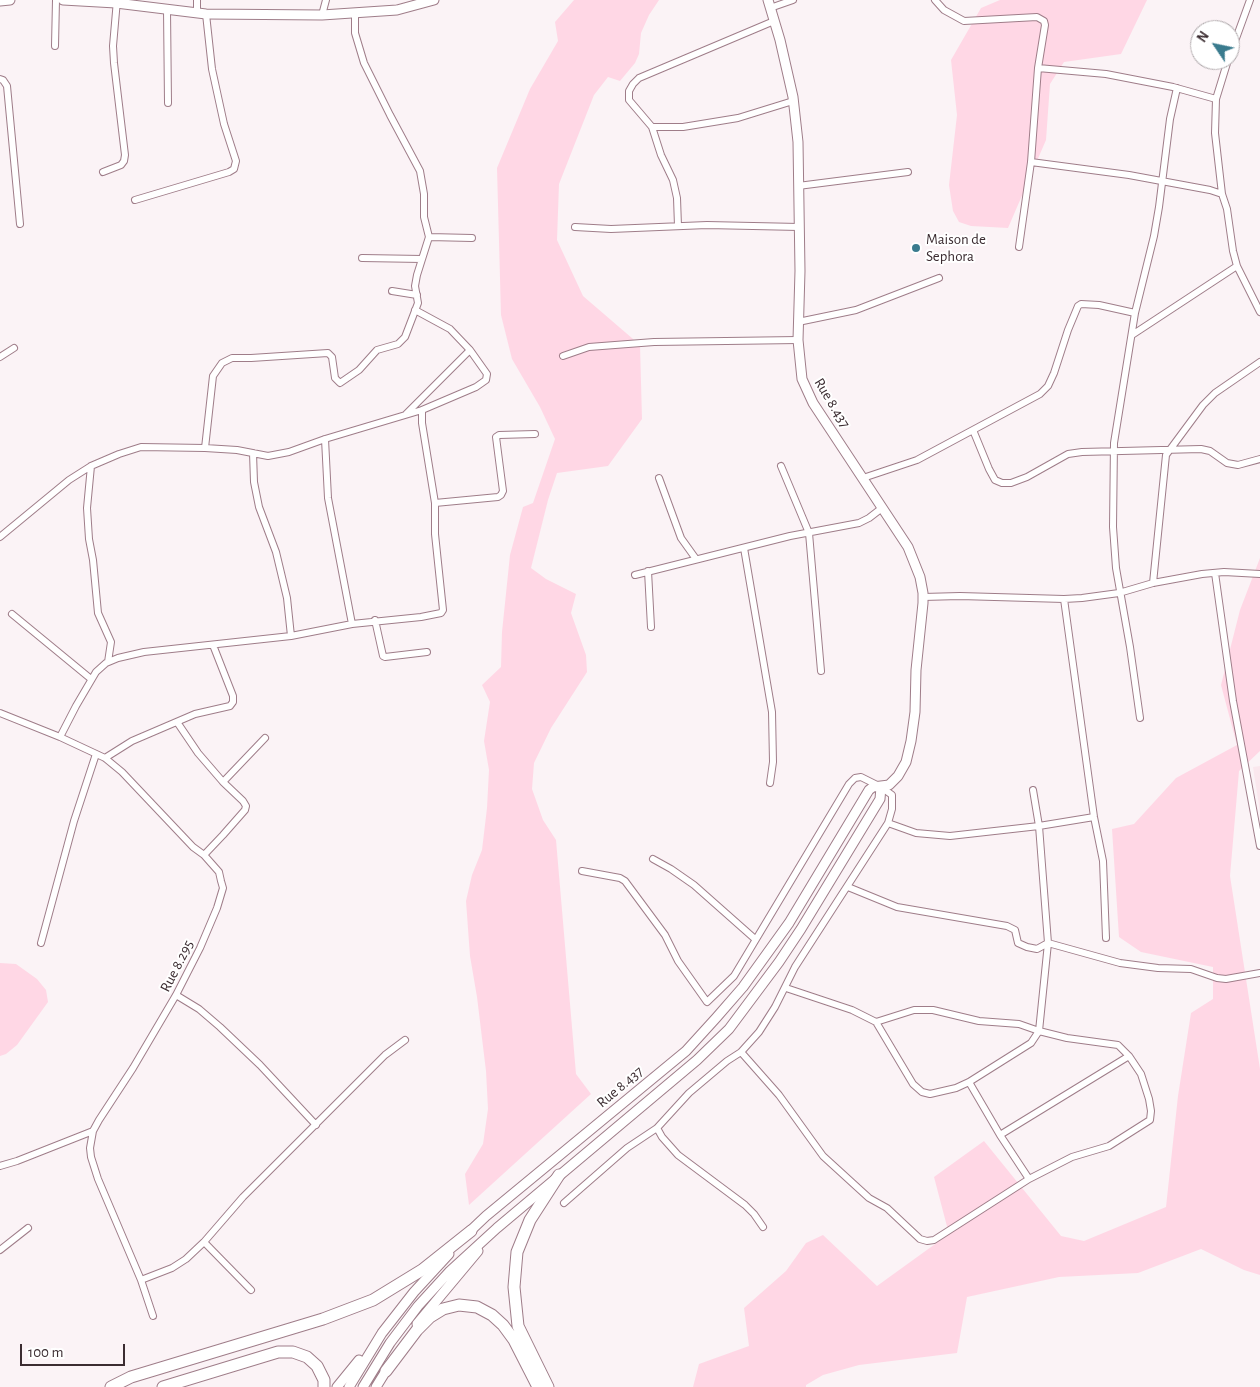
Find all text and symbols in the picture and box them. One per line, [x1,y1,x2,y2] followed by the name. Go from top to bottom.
[1190,20,1240,70] north arrow
[1195,29,1212,45] text: N
[926,230,986,265] place label: Maison de Sephora
[910,242,922,254] marker: Maison de Sephora
[810,375,854,431] street label: Rue 8.437
[156,937,198,995] street label: Rue 8.295
[593,1062,647,1112] street label: Rue 8.437
[22,1334,128,1366] scale bar
[28,1345,63,1360] text: 100 m

